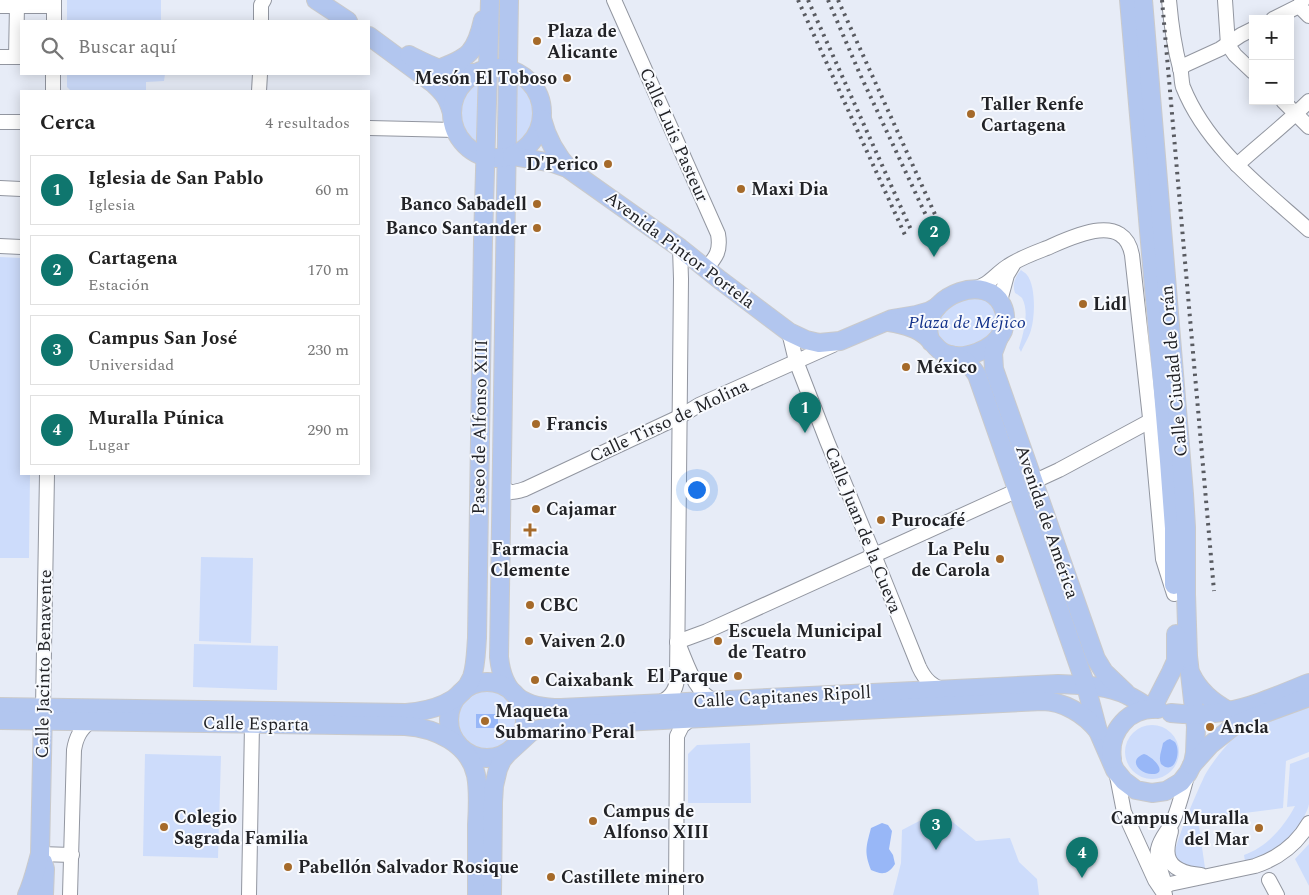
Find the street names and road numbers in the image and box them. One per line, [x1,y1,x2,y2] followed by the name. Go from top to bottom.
[632,63,716,207] street label: Calle Luis Pasteur
[599,184,761,316] street label: Avenida Pintor Portela
[1153,284,1195,458] street label: Calle Ciudad de Orán
[465,339,495,515] street label: Paseo de Alfonso XIII
[585,372,753,470] street label: Calle Tirso de Molina
[1008,442,1086,603] street label: Avenida de América
[817,443,909,618] street label: Calle Juan de la Cueva
[29,569,59,759] street label: Calle Jacinto Benavente
[692,679,872,715] street label: Calle Capitanes Ripoll
[203,710,310,738] street label: Calle Esparta

